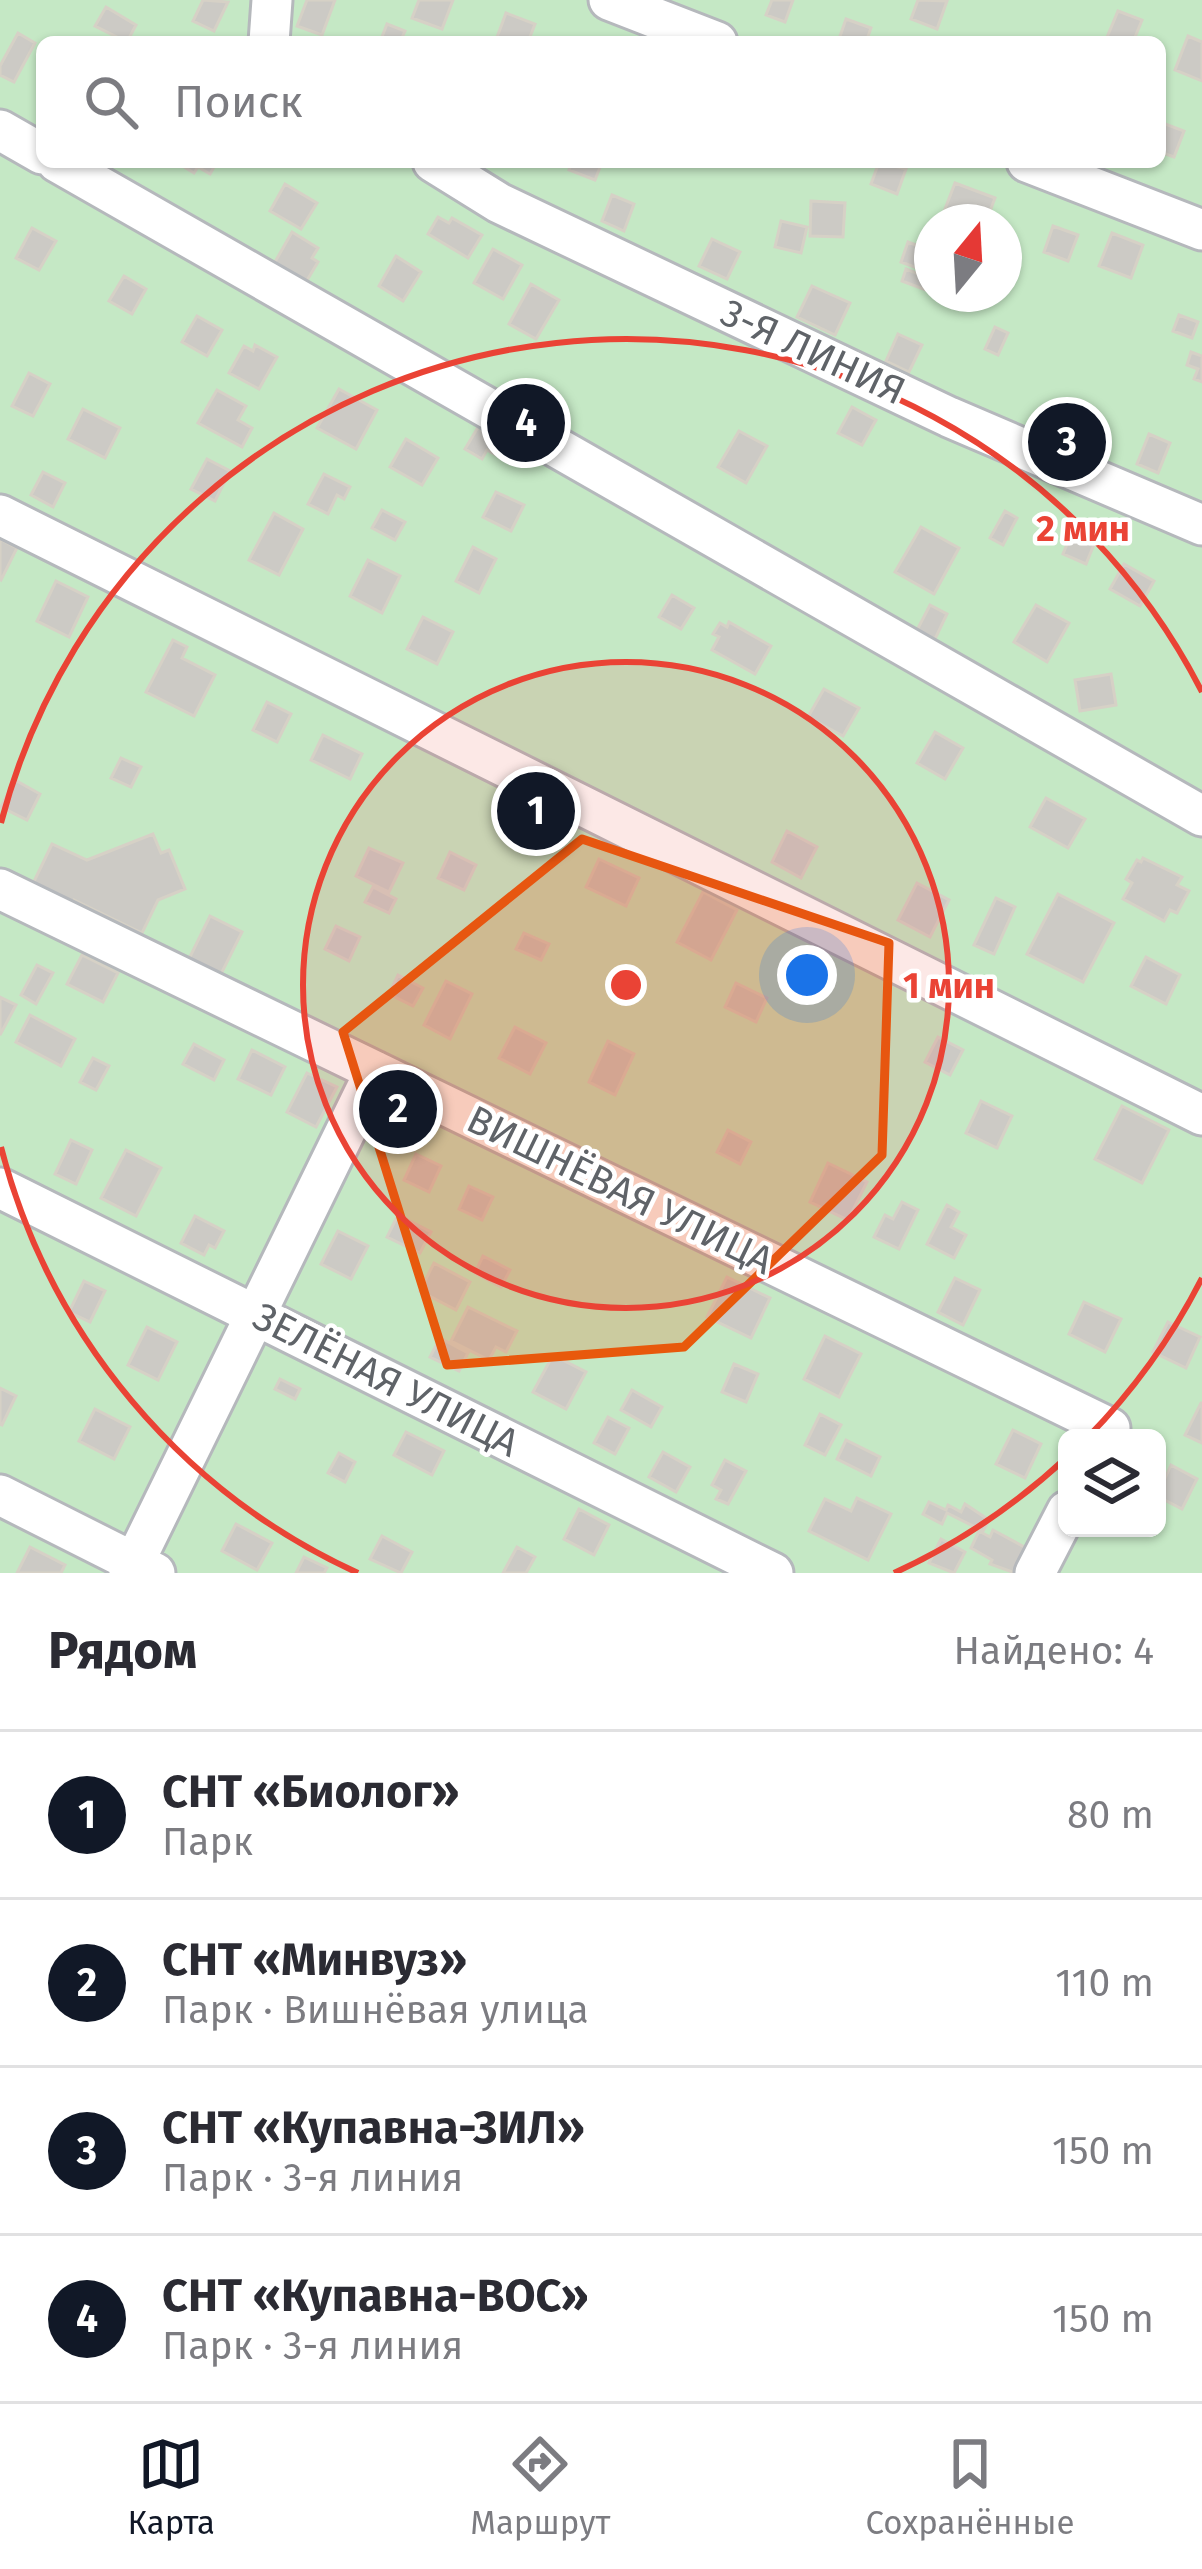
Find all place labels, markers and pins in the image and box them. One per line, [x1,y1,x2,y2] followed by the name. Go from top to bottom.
[487,378,565,468] pin: 4
[1028,397,1106,487] pin: 3
[497,766,575,856] pin: 1
[605,964,647,1006] centre of rings
[359,1064,437,1154] pin: 2

